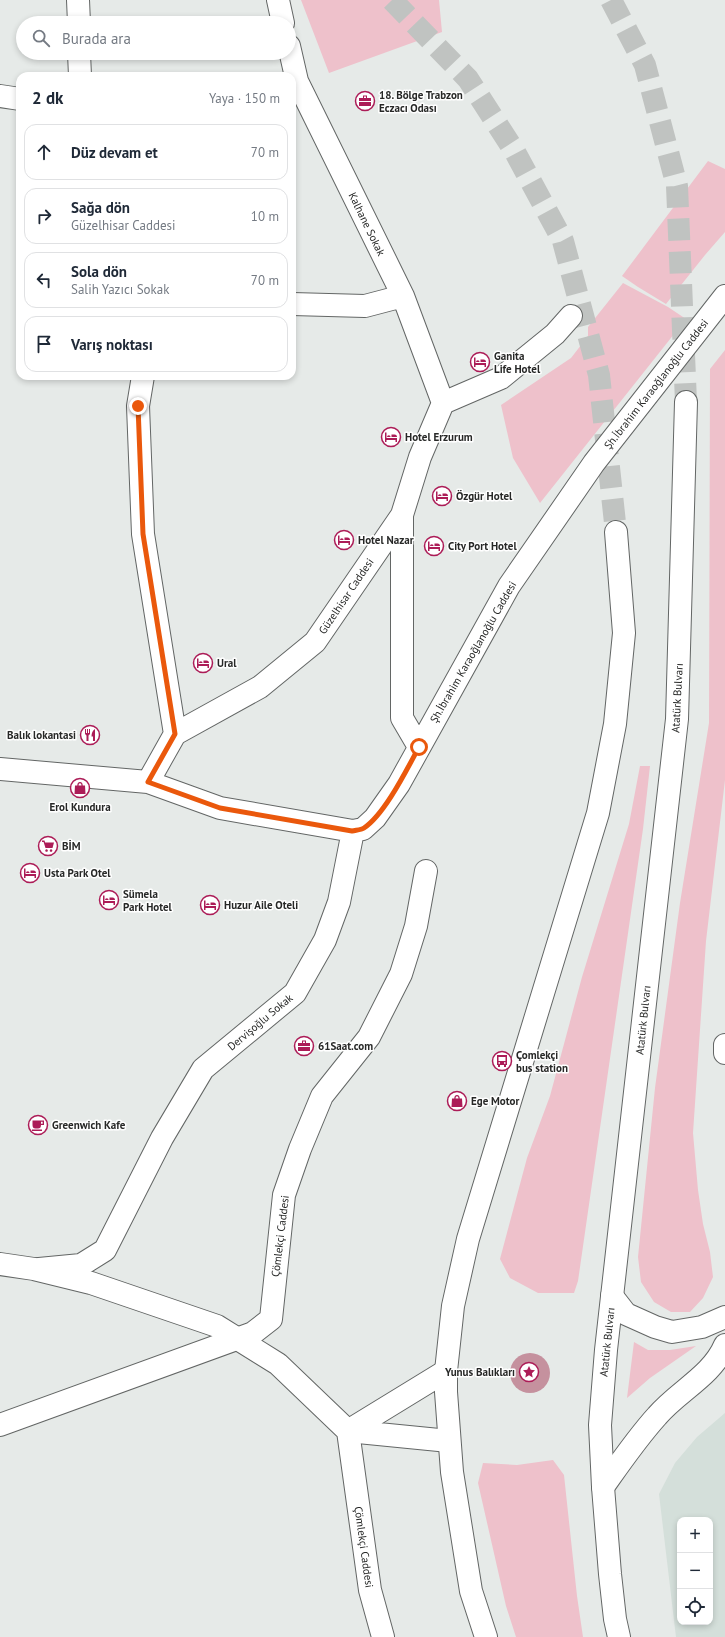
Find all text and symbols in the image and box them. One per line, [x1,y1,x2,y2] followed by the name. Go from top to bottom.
[16,16,296,60] search box
[30,27,52,49] icon: search
[62,29,131,48] text: Burada ara
[32,87,63,109] text: 2 dk
[379,88,463,115] place label: 18. Bölge Trabzon Eczacı Odası
[209,90,280,107] text: Yaya · 150 m
[354,90,376,112] office icon: 18. Bölge Trabzon Eczacı Odası
[33,141,55,163] icon: ahead
[71,143,158,162] text: Düz devam et
[251,144,279,161] text: 70 m
[346,190,389,259] street label: Kalhane Sokak
[71,198,130,217] text: Sağa dön
[33,205,55,227] icon: right
[251,208,279,225] text: 10 m
[71,217,176,234] text: Güzelhisar Caddesi
[71,262,127,281] text: Sola dön
[33,269,55,291] icon: left
[251,272,279,289] text: 70 m
[71,281,169,298] text: Salih Yazıcı Sokak
[601,316,711,452] street label: Şh.İbrahim Karaoğlanoğlu Caddesi
[33,333,55,355] icon: arrive
[71,335,153,354] text: Varış noktası
[494,349,541,376] place label: Ganita Life Hotel
[469,351,491,373] hotel icon: Ganita Life Hotel
[129,397,147,415] route end
[380,426,402,448] hotel icon: Hotel Erzurum
[405,430,473,444] place label: Hotel Erzurum
[431,485,453,507] hotel icon: Özgür Hotel
[456,489,513,503] place label: Özgür Hotel
[333,529,355,551] hotel icon: Hotel Nazar
[358,533,414,547] place label: Hotel Nazar
[423,535,445,557] hotel icon: City Port Hotel
[448,539,517,553] place label: City Port Hotel
[315,555,377,637] street label: Güzelhisar Caddesi
[427,579,519,725] street label: Şh.İbrahim Karaoğlanoğlu Caddesi
[192,652,214,674] hotel icon: Ural
[217,656,237,670] place label: Ural
[668,663,686,733] street label: Atatürk Bulvarı
[79,724,101,746] restaurant icon: Balık lokantasi
[7,728,76,742] place label: Balık lokantasi
[410,738,428,756] route start
[69,777,91,799] shop icon: Erol Kundura
[49,800,111,814] place label: Erol Kundura
[37,835,59,857] supermarket icon: BİM
[62,839,81,853] place label: BİM
[19,862,41,884] hotel icon: Usta Park Otel
[44,866,111,880] place label: Usta Park Otel
[123,887,173,914] place label: Sümela Park Hotel
[98,889,120,911] hotel icon: Sümela Park Hotel
[199,894,221,916] hotel icon: Huzur Aile Oteli
[224,898,298,912] place label: Huzur Aile Oteli
[632,985,654,1055] street label: Atatürk Bulvarı
[224,990,296,1053] street label: Dervişoğlu Sokak
[293,1035,315,1057] office icon: 61Saat.com
[318,1039,373,1053] place label: 61Saat.com
[516,1048,568,1075] place label: Çomlekçi bus station
[491,1050,513,1072] bus stop icon: Çomlekçi bus station
[446,1090,468,1112] shop icon: Ege Motor
[471,1094,519,1108] place label: Ege Motor
[27,1114,49,1136] cafe icon: Greenwich Kafe
[52,1118,126,1132] place label: Greenwich Kafe
[268,1194,292,1278] street label: Çömlekçi Caddesi
[596,1307,618,1377] street label: Atatürk Bulvarı
[518,1361,540,1383] place icon: Yunus Balıkları
[444,1365,515,1379] place label: Yunus Balıkları
[351,1505,377,1589] street label: Çömlekçi Caddesi
[677,1517,713,1625] map controls
[677,1517,713,1553] button: +
[677,1553,713,1589] button: −
[677,1589,713,1625] button: locate

